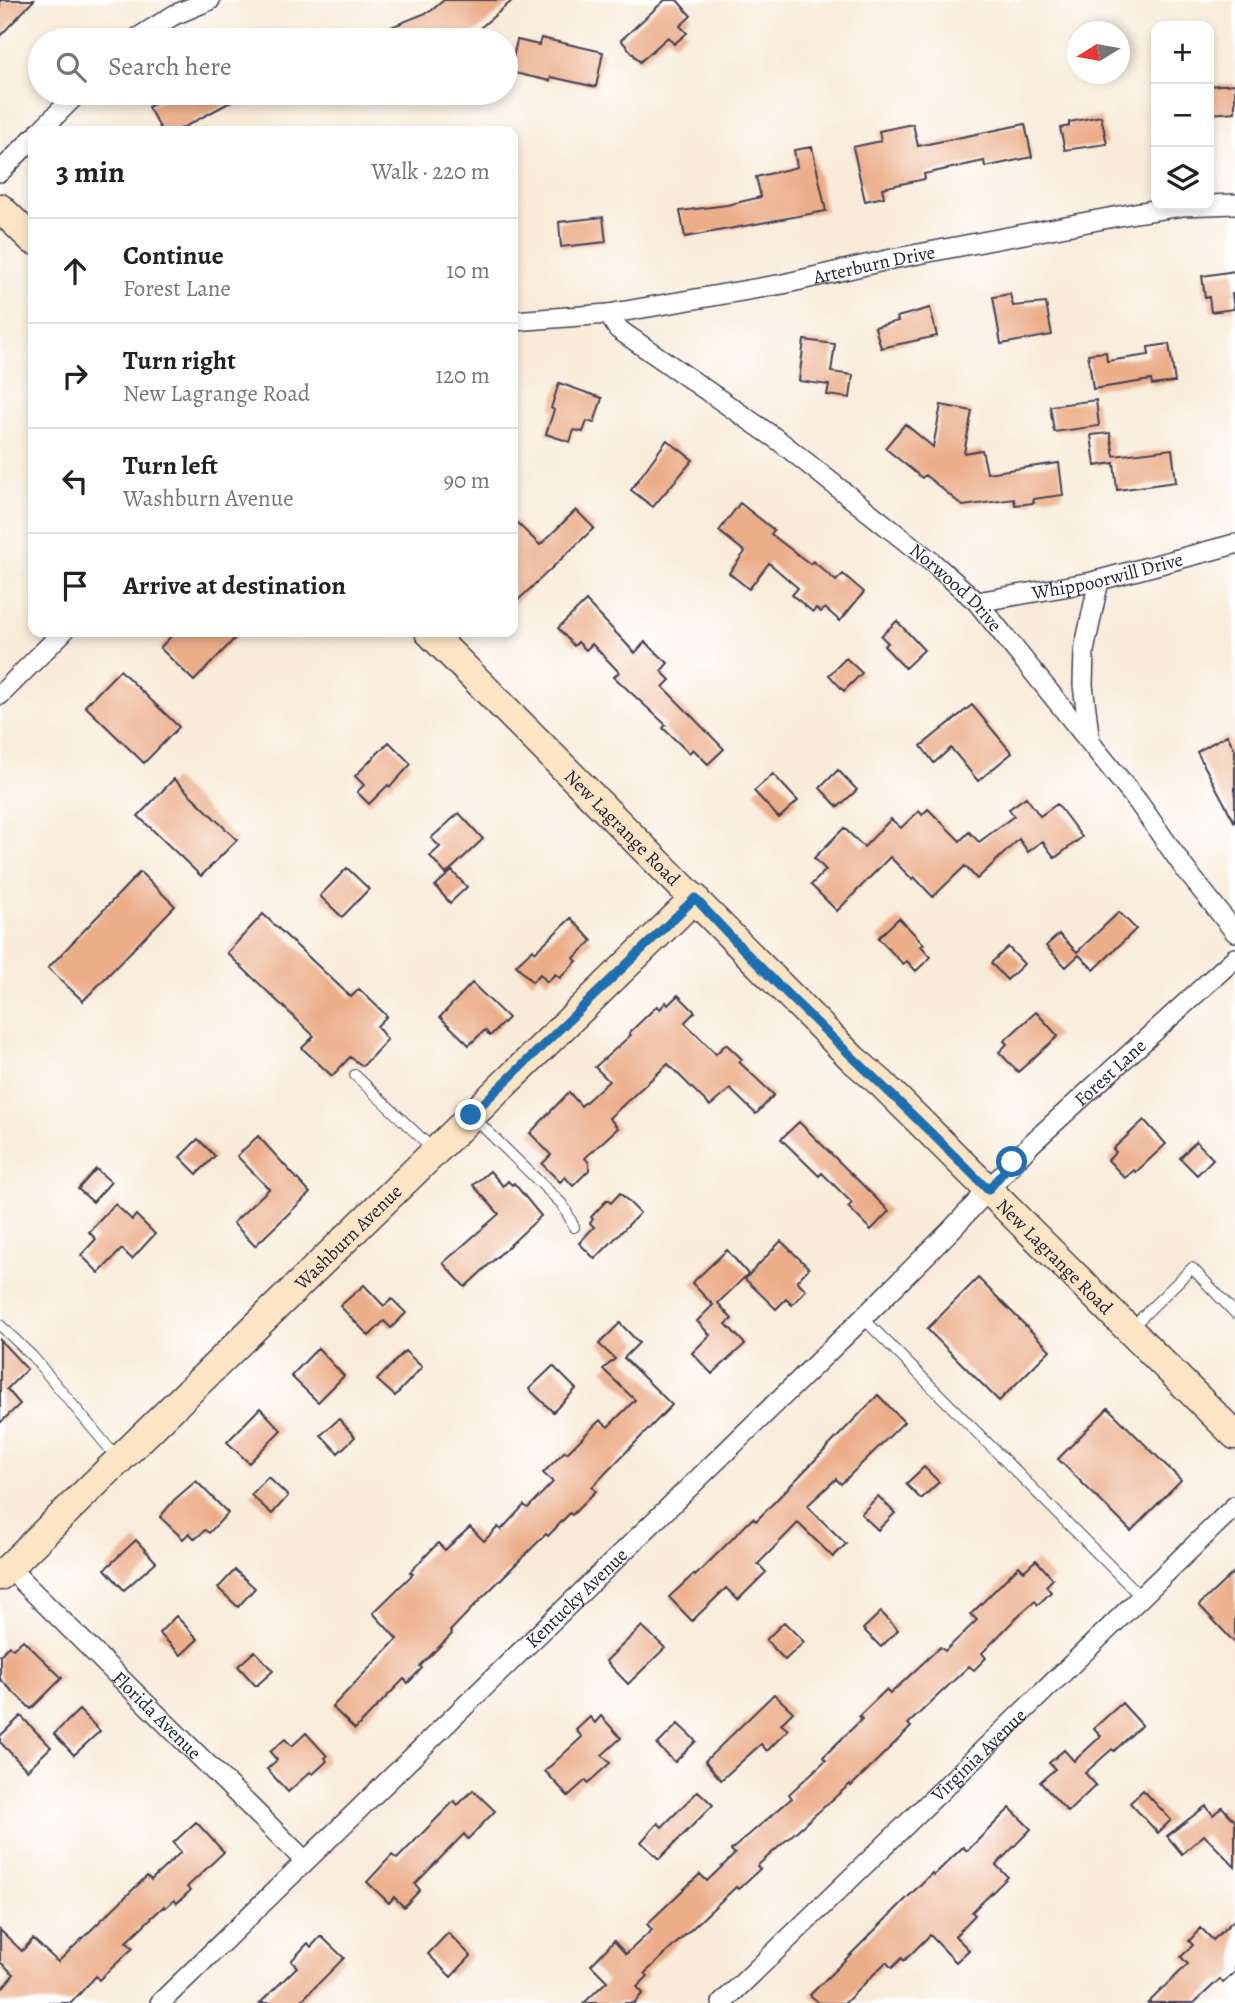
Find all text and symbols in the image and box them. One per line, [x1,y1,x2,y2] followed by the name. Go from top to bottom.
[1067,21,1130,84] north arrow
[1151,21,1214,210] map controls
[1151,21,1214,84] button: +
[28,28,518,105] search box
[52,48,90,86] icon: search
[108,49,232,84] text: Search here
[1151,84,1214,147] button: −
[1151,147,1214,210] button: layers
[56,152,125,192] text: 3 min
[371,156,490,187] text: Walk · 220 m
[123,238,224,273] text: Continue
[810,239,937,291] street label: Arterburn Drive
[56,252,94,290] icon: ahead
[446,255,490,286] text: 10 m
[123,273,231,304] text: Forest Lane
[123,343,236,378] text: Turn right
[56,357,94,395] icon: right
[435,360,490,391] text: 120 m
[123,378,310,409] text: New Lagrange Road
[123,448,218,483] text: Turn left
[56,462,94,500] icon: left
[444,465,490,496] text: 90 m
[123,483,293,514] text: Washburn Avenue
[904,537,1008,637] street label: Norwood Drive
[1029,546,1186,606] street label: Whippoorwill Drive
[56,567,94,605] icon: arrive
[123,568,346,603] text: Arrive at destination
[558,764,686,892] street label: New Lagrange Road
[1069,1033,1152,1113] street label: Forest Lane
[455,1099,486,1130] route end
[996,1146,1027,1177] route start
[288,1179,408,1297] street label: Washburn Avenue
[990,1193,1119,1321] street label: New Lagrange Road
[520,1542,634,1654] street label: Kentucky Avenue
[106,1665,207,1765] street label: Florida Avenue
[925,1703,1032,1808] street label: Virginia Avenue

